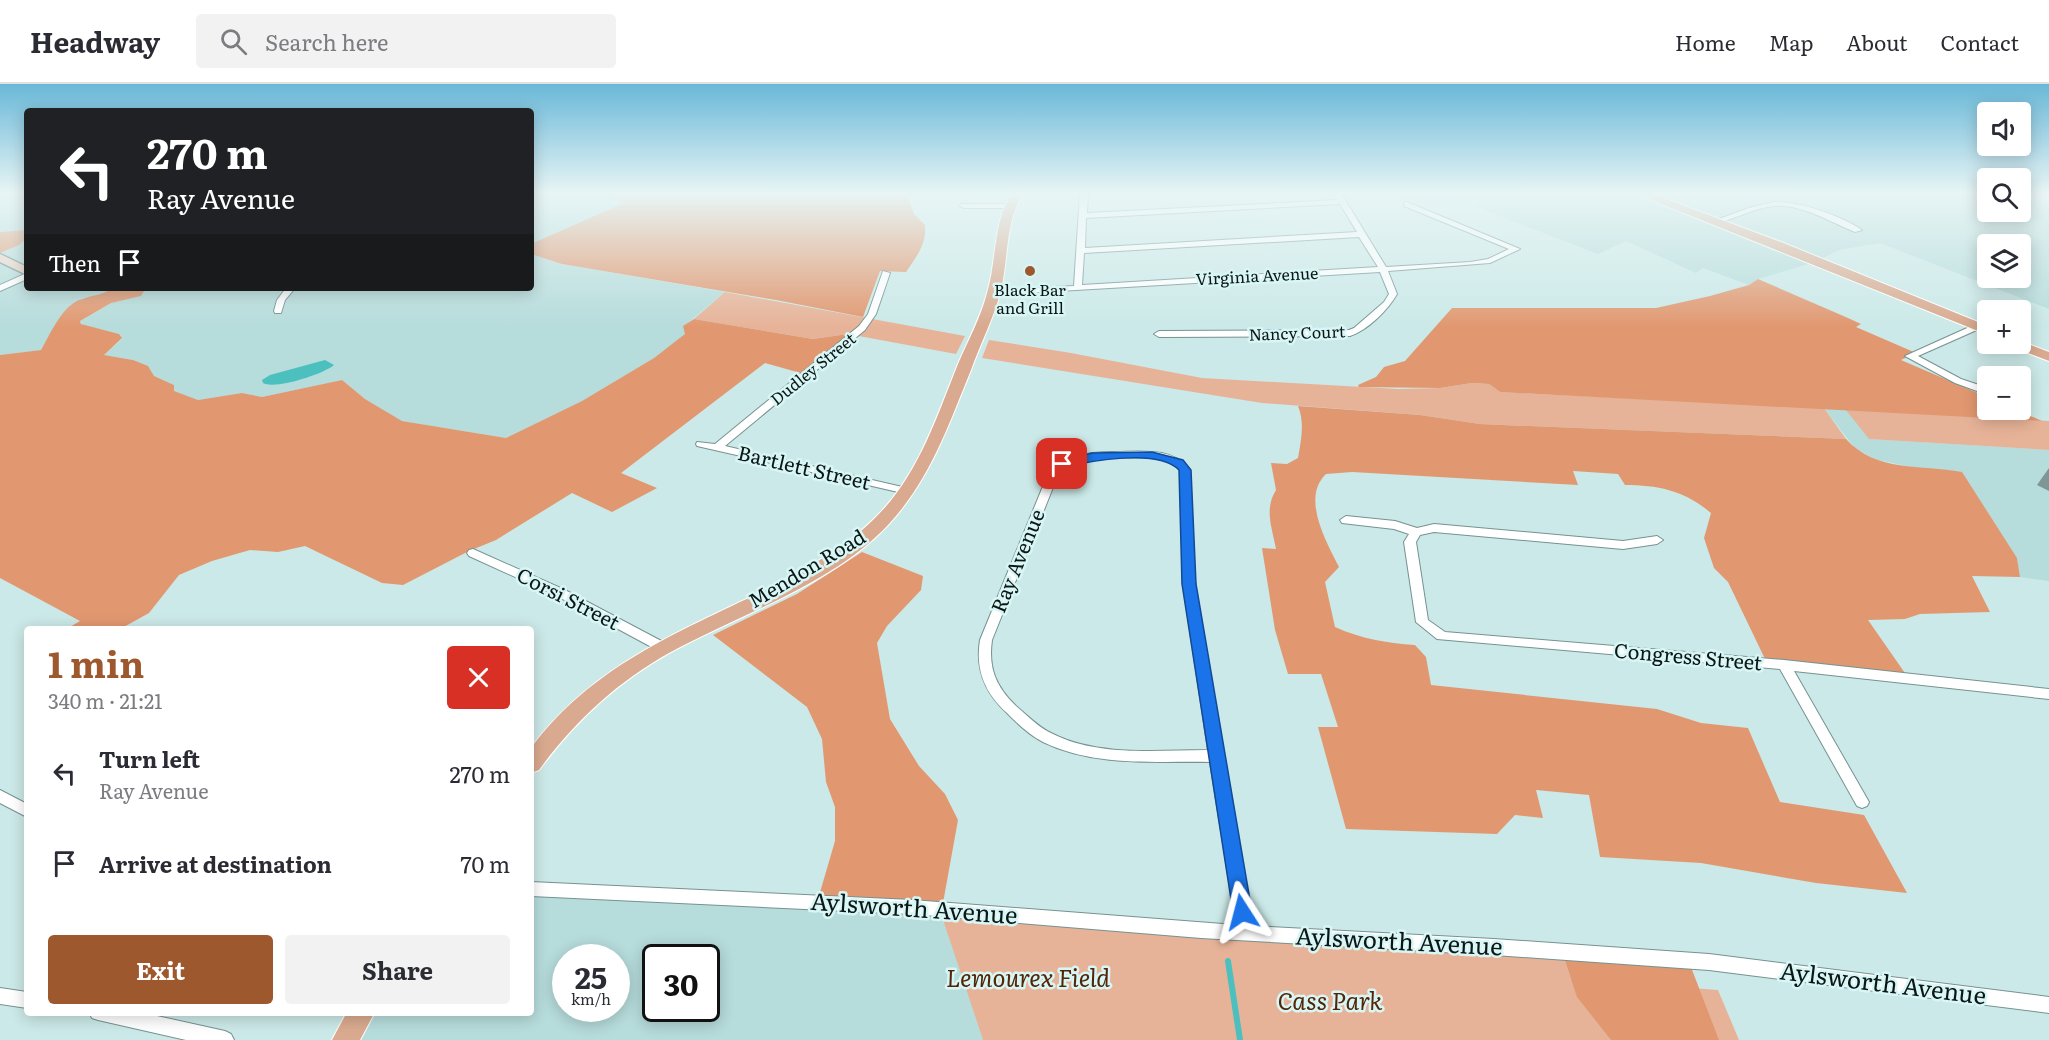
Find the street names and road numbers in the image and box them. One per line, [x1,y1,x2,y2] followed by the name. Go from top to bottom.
[1195,260,1319,290] street label: Virginia Avenue
[1248,318,1346,346] street label: Nancy Court
[765,326,861,410] street label: Dudley Street
[735,436,874,496] street label: Bartlett Street
[982,504,1051,617] street label: Ray Avenue
[742,520,870,614] street label: Mendon Road
[512,558,626,636] street label: Corsi Street
[1613,634,1763,676] street label: Congress Street
[809,882,1019,931] street label: Aylsworth Avenue
[1295,917,1504,962] street label: Aylsworth Avenue
[1778,952,1988,1012] street label: Aylsworth Avenue

